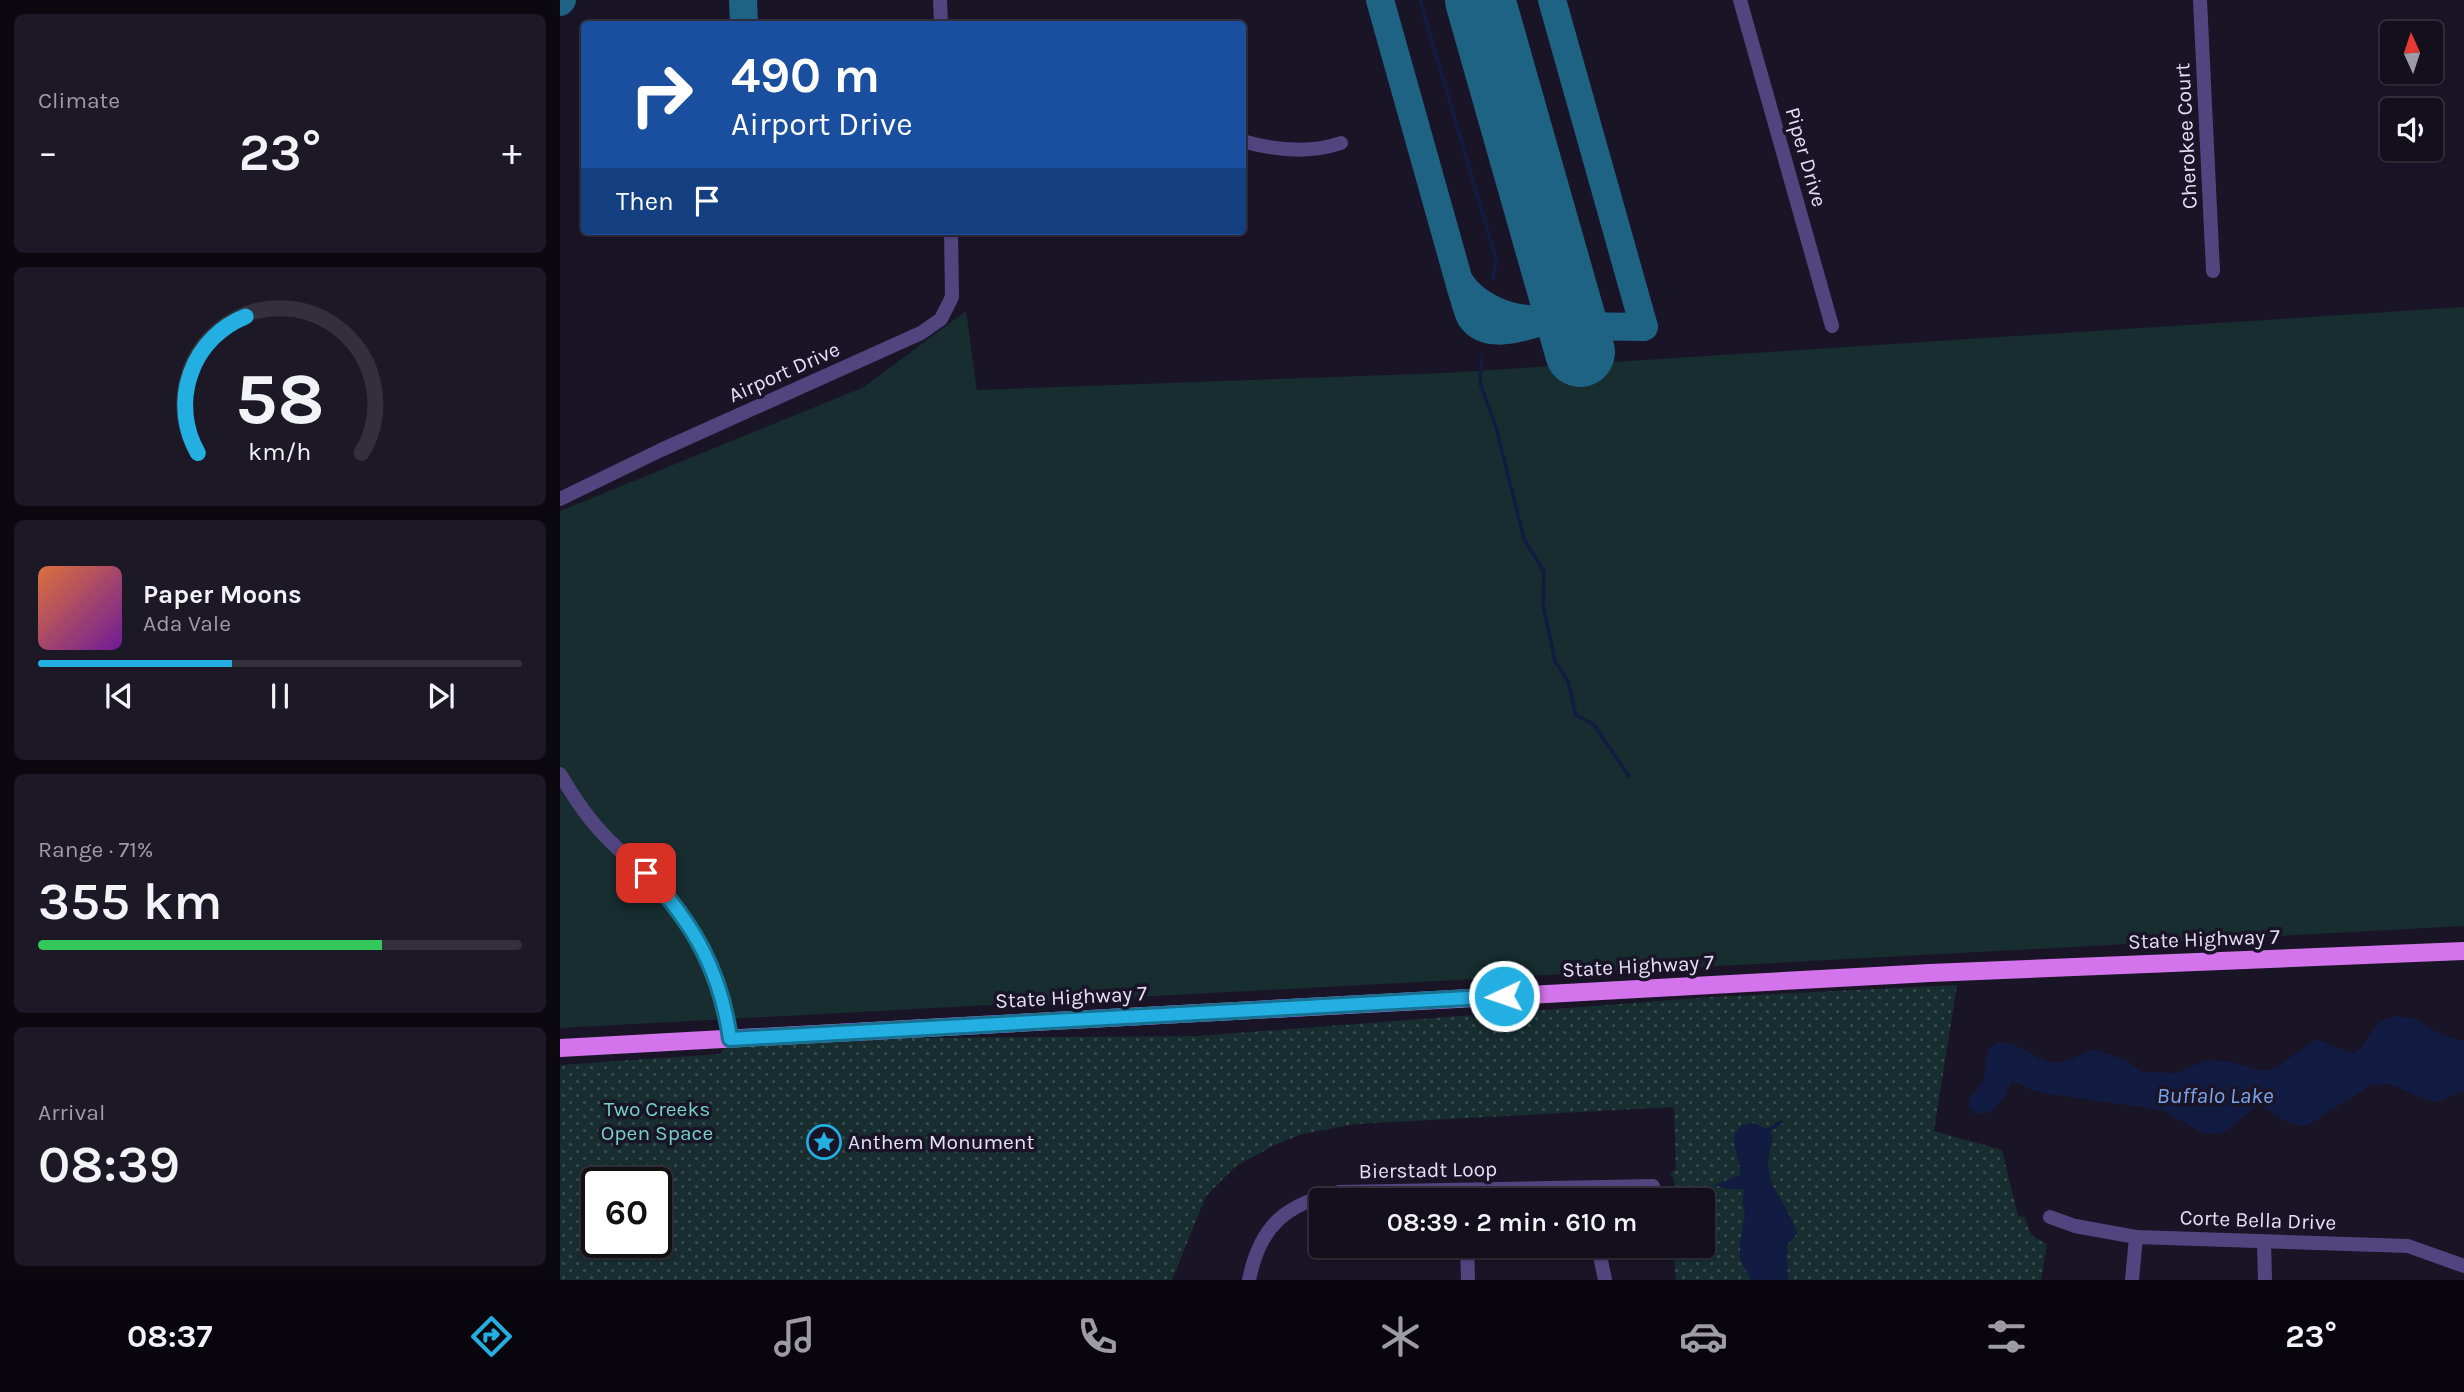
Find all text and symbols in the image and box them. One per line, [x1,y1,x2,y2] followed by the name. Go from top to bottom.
[2380,21,2443,84] north arrow
[2380,21,2443,161] map controls
[731,47,880,104] text: 490 m
[616,49,707,140] icon: right
[2170,62,2202,210] street label: Cherokee Court
[38,87,120,114] text: Climate
[2380,98,2443,161] button: sound
[1780,104,1832,210] street label: Piper Drive
[731,106,913,143] text: Airport Drive
[239,122,321,183] text: 23°
[38,130,58,175] text: −
[502,130,522,175] text: +
[688,182,726,220] icon: arrive
[616,186,674,217] text: Then
[725,337,843,407] street label: Airport Drive
[235,356,325,441] text: 58
[248,437,312,466] text: km/h
[143,579,302,610] text: Paper Moons
[143,610,231,637] text: Ada Vale
[100,677,138,715] icon: previous
[261,677,299,715] icon: pause
[422,677,460,715] icon: next
[38,836,154,863] text: Range · 71%
[616,843,676,903] pin
[627,854,665,892] icon: arrive
[38,871,222,932] text: 355 km
[2128,924,2281,954] street label: State Highway 7
[1561,950,1715,982] street label: State Highway 7
[1467,959,1541,1033] position arrow
[994,981,1148,1013] street label: State Highway 7
[2157,1082,2274,1109] water label: Buffalo Lake
[601,1097,713,1145] park label: Two Creeks Open Space
[38,1099,105,1126] text: Arrival
[805,1123,843,1161] place icon: Anthem Monument
[848,1130,1034,1154] place label: Anthem Monument
[38,1134,180,1195] text: 08:39
[1359,1157,1497,1183] street label: Bierstadt Loop
[581,1167,672,1258] speed limit sign: 60
[2179,1205,2337,1235] street label: Corte Bella Drive
[1387,1207,1637,1238] text: 08:39 · 2 min · 610 m
[467,1312,516,1361] icon: directions
[770,1312,819,1361] icon: music
[1073,1312,1122,1361] icon: phone
[1376,1312,1425,1361] icon: climate
[1679,1312,1728,1361] icon: car
[1982,1312,2031,1361] icon: filters
[127,1318,212,1355] text: 08:37
[2285,1318,2337,1355] text: 23°

